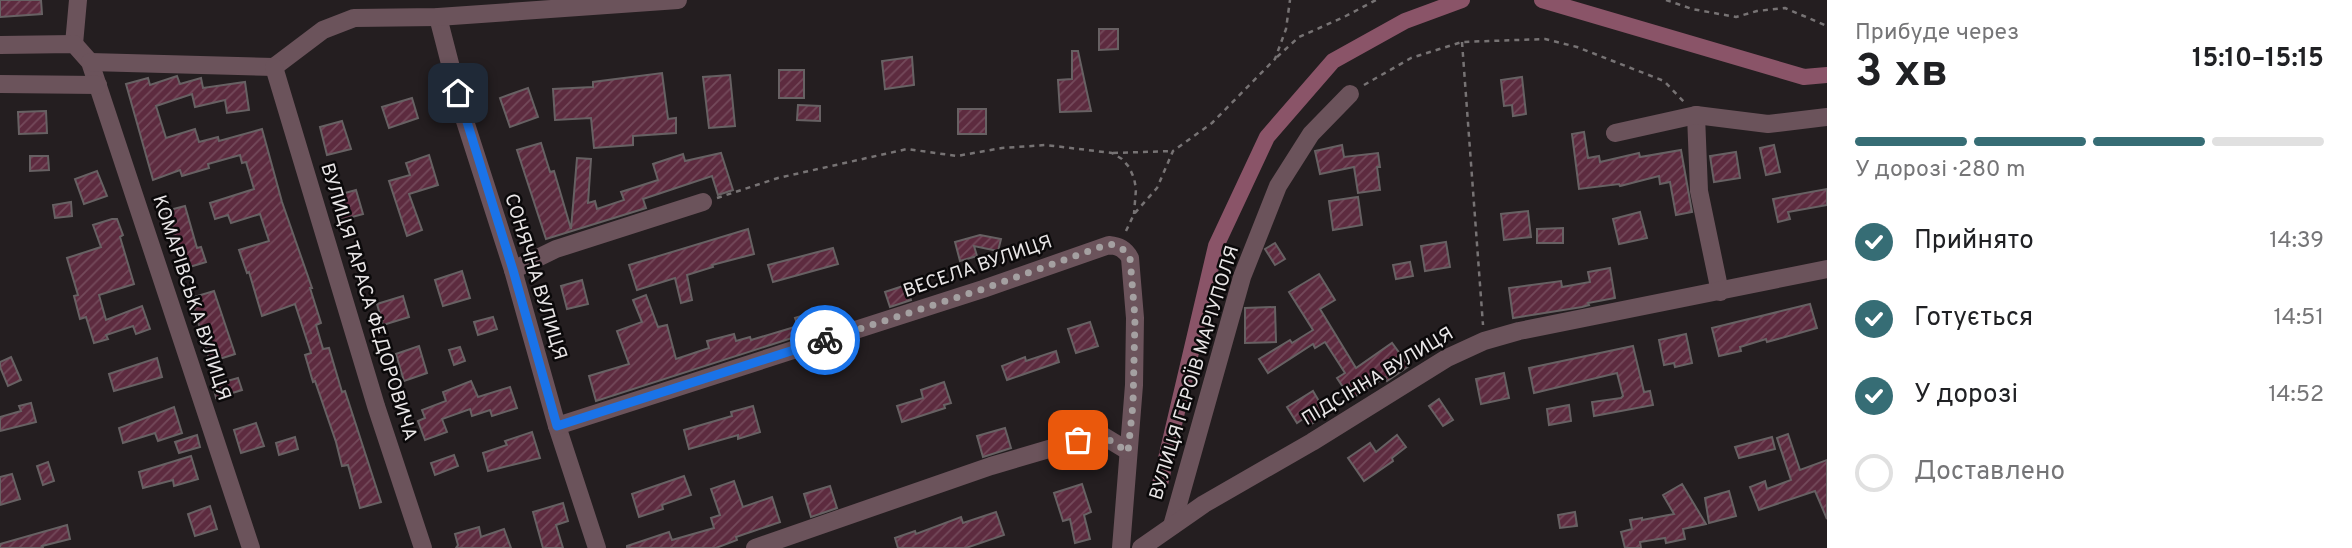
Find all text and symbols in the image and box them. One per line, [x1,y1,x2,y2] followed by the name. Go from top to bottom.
[1855,19,2019,48] text: Прибуде через
[2192,43,2324,76] text: 15:10–15:15
[1855,44,1948,103] text: 3 хв
[428,63,488,123] pin
[439,74,477,112] icon: home
[1855,156,2025,185] text: У дорозі · 280 m
[314,160,422,444] street label: ВУЛИЦЯ ТАРАСА ФЕДОРОВИЧА
[498,191,572,363] street label: СОНЯЧНА ВУЛИЦЯ
[146,192,236,404] street label: КОМАРІВСЬКА ВУЛИЦЯ
[1855,223,1893,261] icon: check
[1914,225,2034,258] text: Прийнято
[2269,227,2324,256] text: 14:39
[900,230,1056,304] street label: ВЕСЕЛА ВУЛИЦЯ
[1144,243,1245,503] street label: ВУЛИЦЯ ГЕРОЇВ МАРІУПОЛЯ
[1855,300,1893,338] icon: check
[1914,302,2033,335] text: Готується
[2274,304,2324,333] text: 14:51
[790,305,860,375] courier
[806,321,844,359] icon: bike
[1298,322,1458,432] street label: ПІДСІННА ВУЛИЦЯ
[1855,377,1893,415] icon: check
[1914,379,2018,412] text: У дорозі
[2268,381,2324,410] text: 14:52
[1048,410,1108,470] pin
[1059,421,1097,459] icon: bag
[1914,456,2065,489] text: Доставлено

